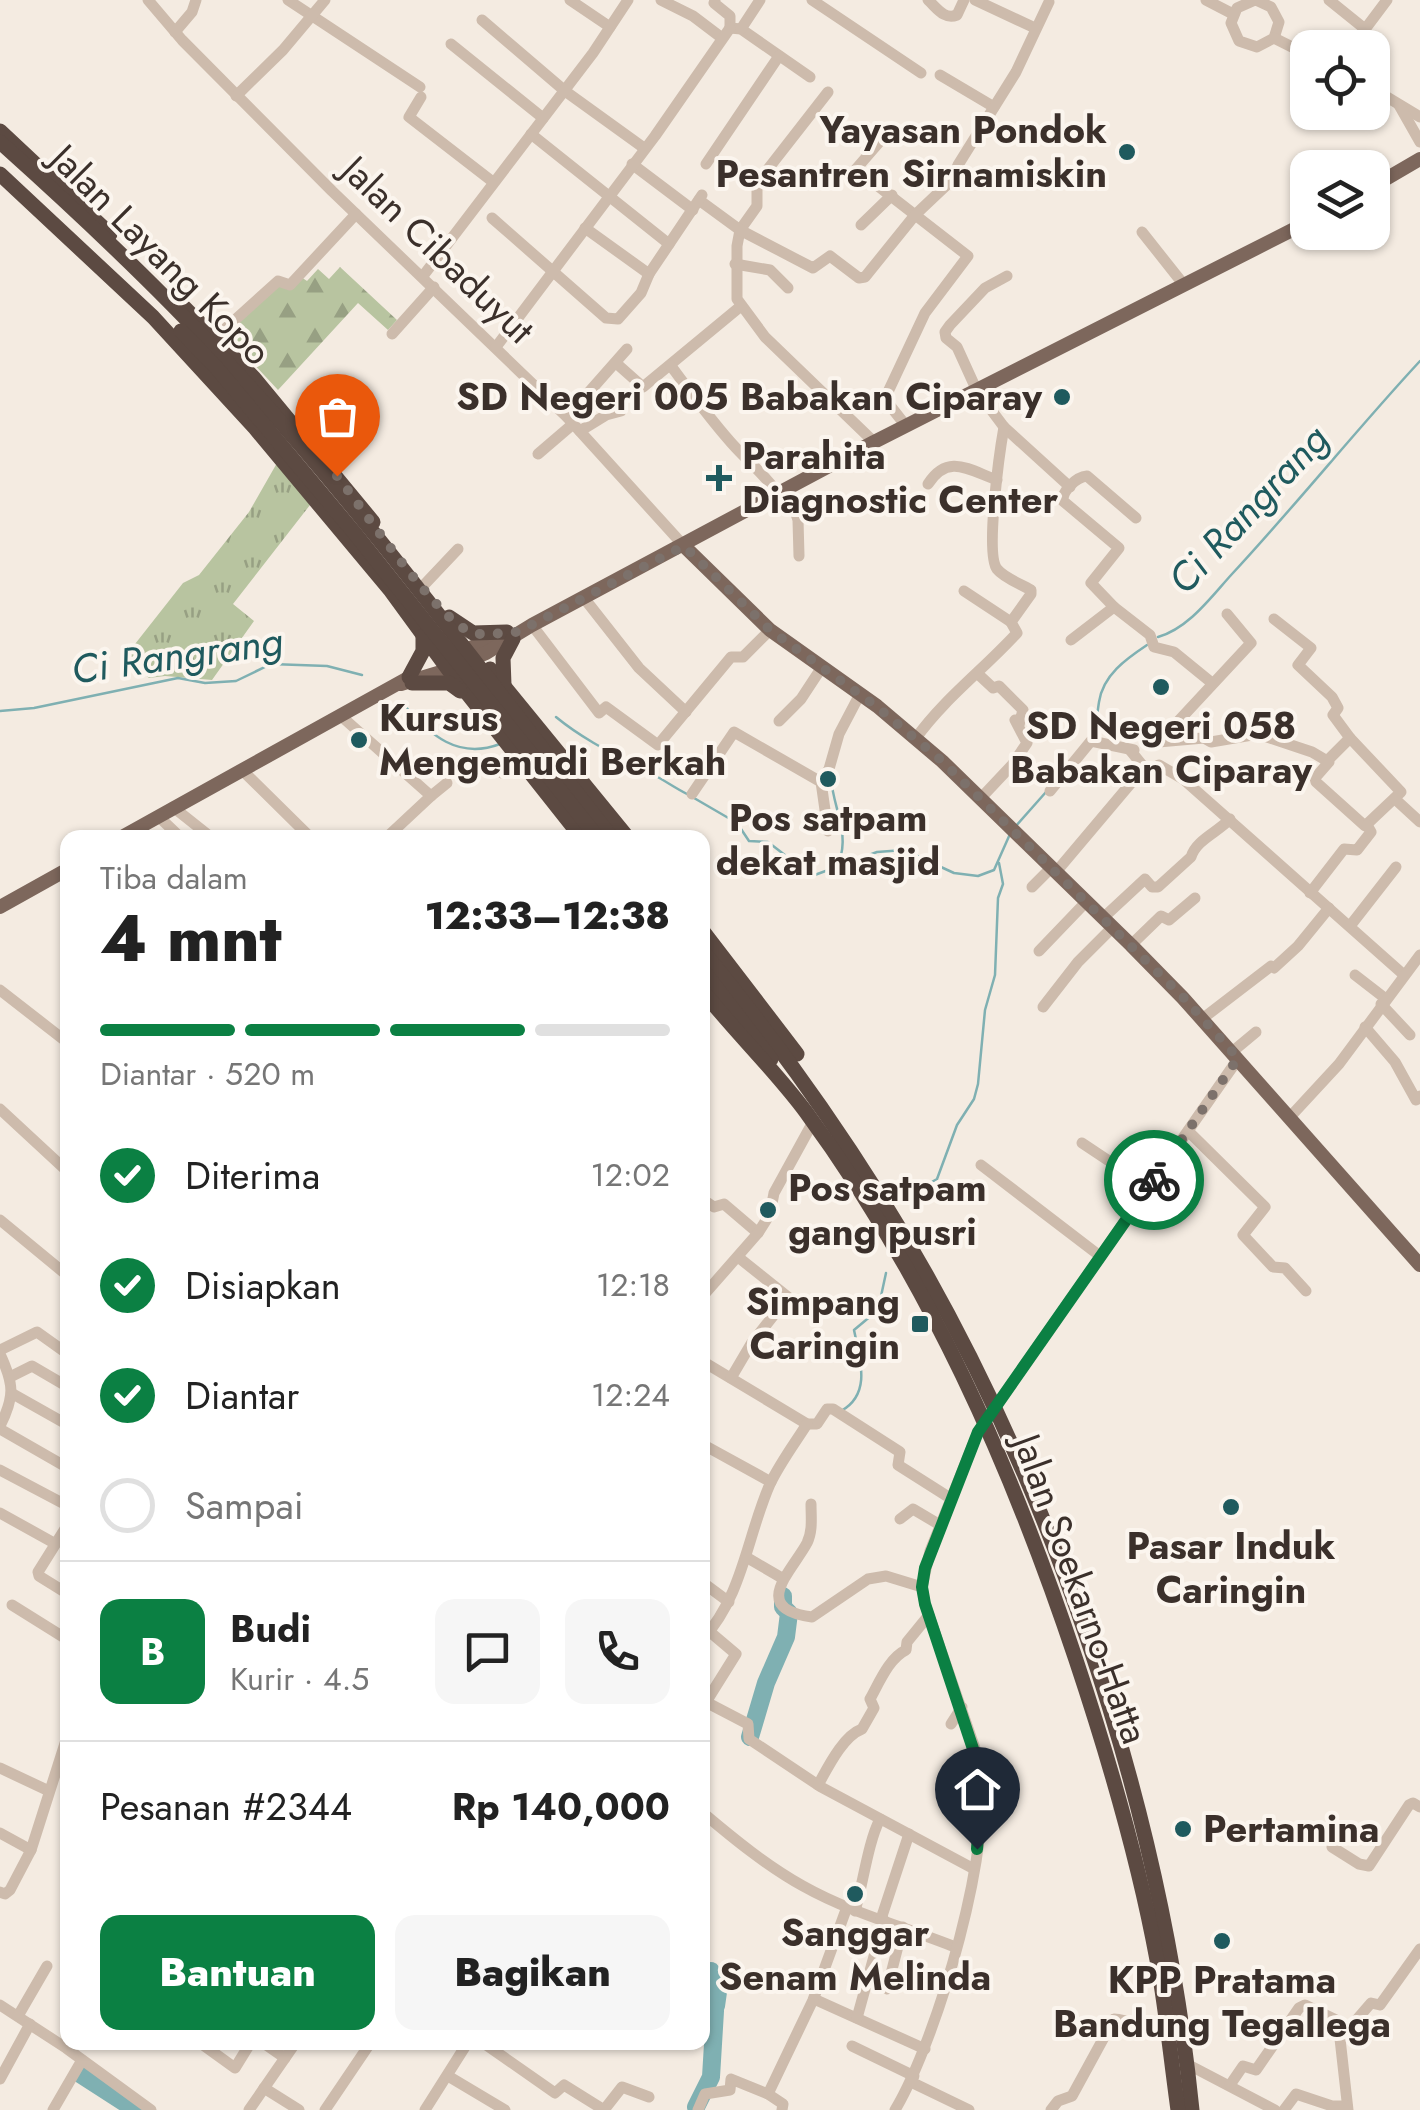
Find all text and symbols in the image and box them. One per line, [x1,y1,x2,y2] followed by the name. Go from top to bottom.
[1290,30,1390,250] map controls
[1290,30,1390,130] button: locate
[715,102,1107,201] place label: Yayasan Pondok Pesantren Sirnamiskin
[35,128,284,377] street label: Jalan Layang Kopo
[326,140,547,356] street label: Jalan Cibaduyut
[1116,141,1138,163] marker: Yayasan Pondok Pesantren Sirnamiskin
[1290,150,1390,250] button: layers
[456,369,1043,424] place label: SD Negeri 005 Babakan Ciparay
[295,374,380,477] pin
[1051,386,1073,408] marker: SD Negeri 005 Babakan Ciparay
[310,389,365,444] icon: bag
[1154,411,1342,607] water label: Ci Rangrang
[742,428,1058,527] place label: Parahita Diagnostic Center
[706,465,732,491] marker: Parahita Diagnostic Center
[68,611,286,699] water label: Ci Rangrang
[1150,676,1172,698] marker: SD Negeri 058 Babakan Ciparay
[379,690,726,789] place label: Kursus Mengemudi Berkah
[1010,698,1313,797] place label: SD Negeri 058 Babakan Ciparay
[348,729,370,751] marker: Kursus Mengemudi Berkah
[817,768,839,790] marker: Pos satpam dekat masjid
[716,790,940,889] place label: Pos satpam dekat masjid
[100,855,248,901] text: Tiba dalam
[425,888,670,943] text: 12:33–12:38
[100,891,282,985] text: 4 mnt
[100,1051,315,1097] text: Diantar · 520 m
[1104,1130,1204,1230] courier
[100,1148,155,1203] icon: check
[185,1148,320,1203] text: Diterima
[590,1152,670,1198] text: 12:02
[1127,1153,1182,1208] icon: bike
[788,1160,987,1259] place label: Pos satpam gang pusri
[757,1199,779,1221] marker: Pos satpam gang pusri
[100,1258,155,1313] icon: check
[185,1258,341,1313] text: Disiapkan
[596,1262,670,1308] text: 12:18
[746,1274,900,1373] place label: Simpang Caringin
[909,1313,931,1335] marker: Simpang Caringin
[100,1368,155,1423] icon: check
[185,1368,299,1423] text: Diantar
[591,1372,670,1418] text: 12:24
[998,1422,1163,1751] street label: Jalan Soekarno-Hatta
[185,1478,304,1533] text: Sampai
[1220,1496,1242,1518] marker: Pasar Induk Caringin
[1126,1518,1336,1617] place label: Pasar Induk Caringin
[435,1599,540,1704] button: chat
[565,1599,670,1704] button: phone
[230,1601,311,1656] text: Budi
[140,1624,165,1679] text: B
[230,1656,369,1702] text: Kurir · 4.5
[935,1747,1020,1850] pin
[950,1762,1005,1817] icon: home
[100,1779,352,1834] text: Pesanan #2344
[452,1779,670,1834] text: Rp 140,000
[1203,1801,1379,1856] place label: Pertamina
[1172,1818,1194,1840] marker: Pertamina
[844,1883,866,1905] marker: Sanggar Senam Melinda
[719,1905,991,2004] place label: Sanggar Senam Melinda
[100,1915,375,2030] button: Bantuan
[395,1915,670,2030] button: Bagikan
[1211,1930,1233,1952] marker: KPP Pratama Bandung Tegallega
[1053,1952,1391,2051] place label: KPP Pratama Bandung Tegallega

